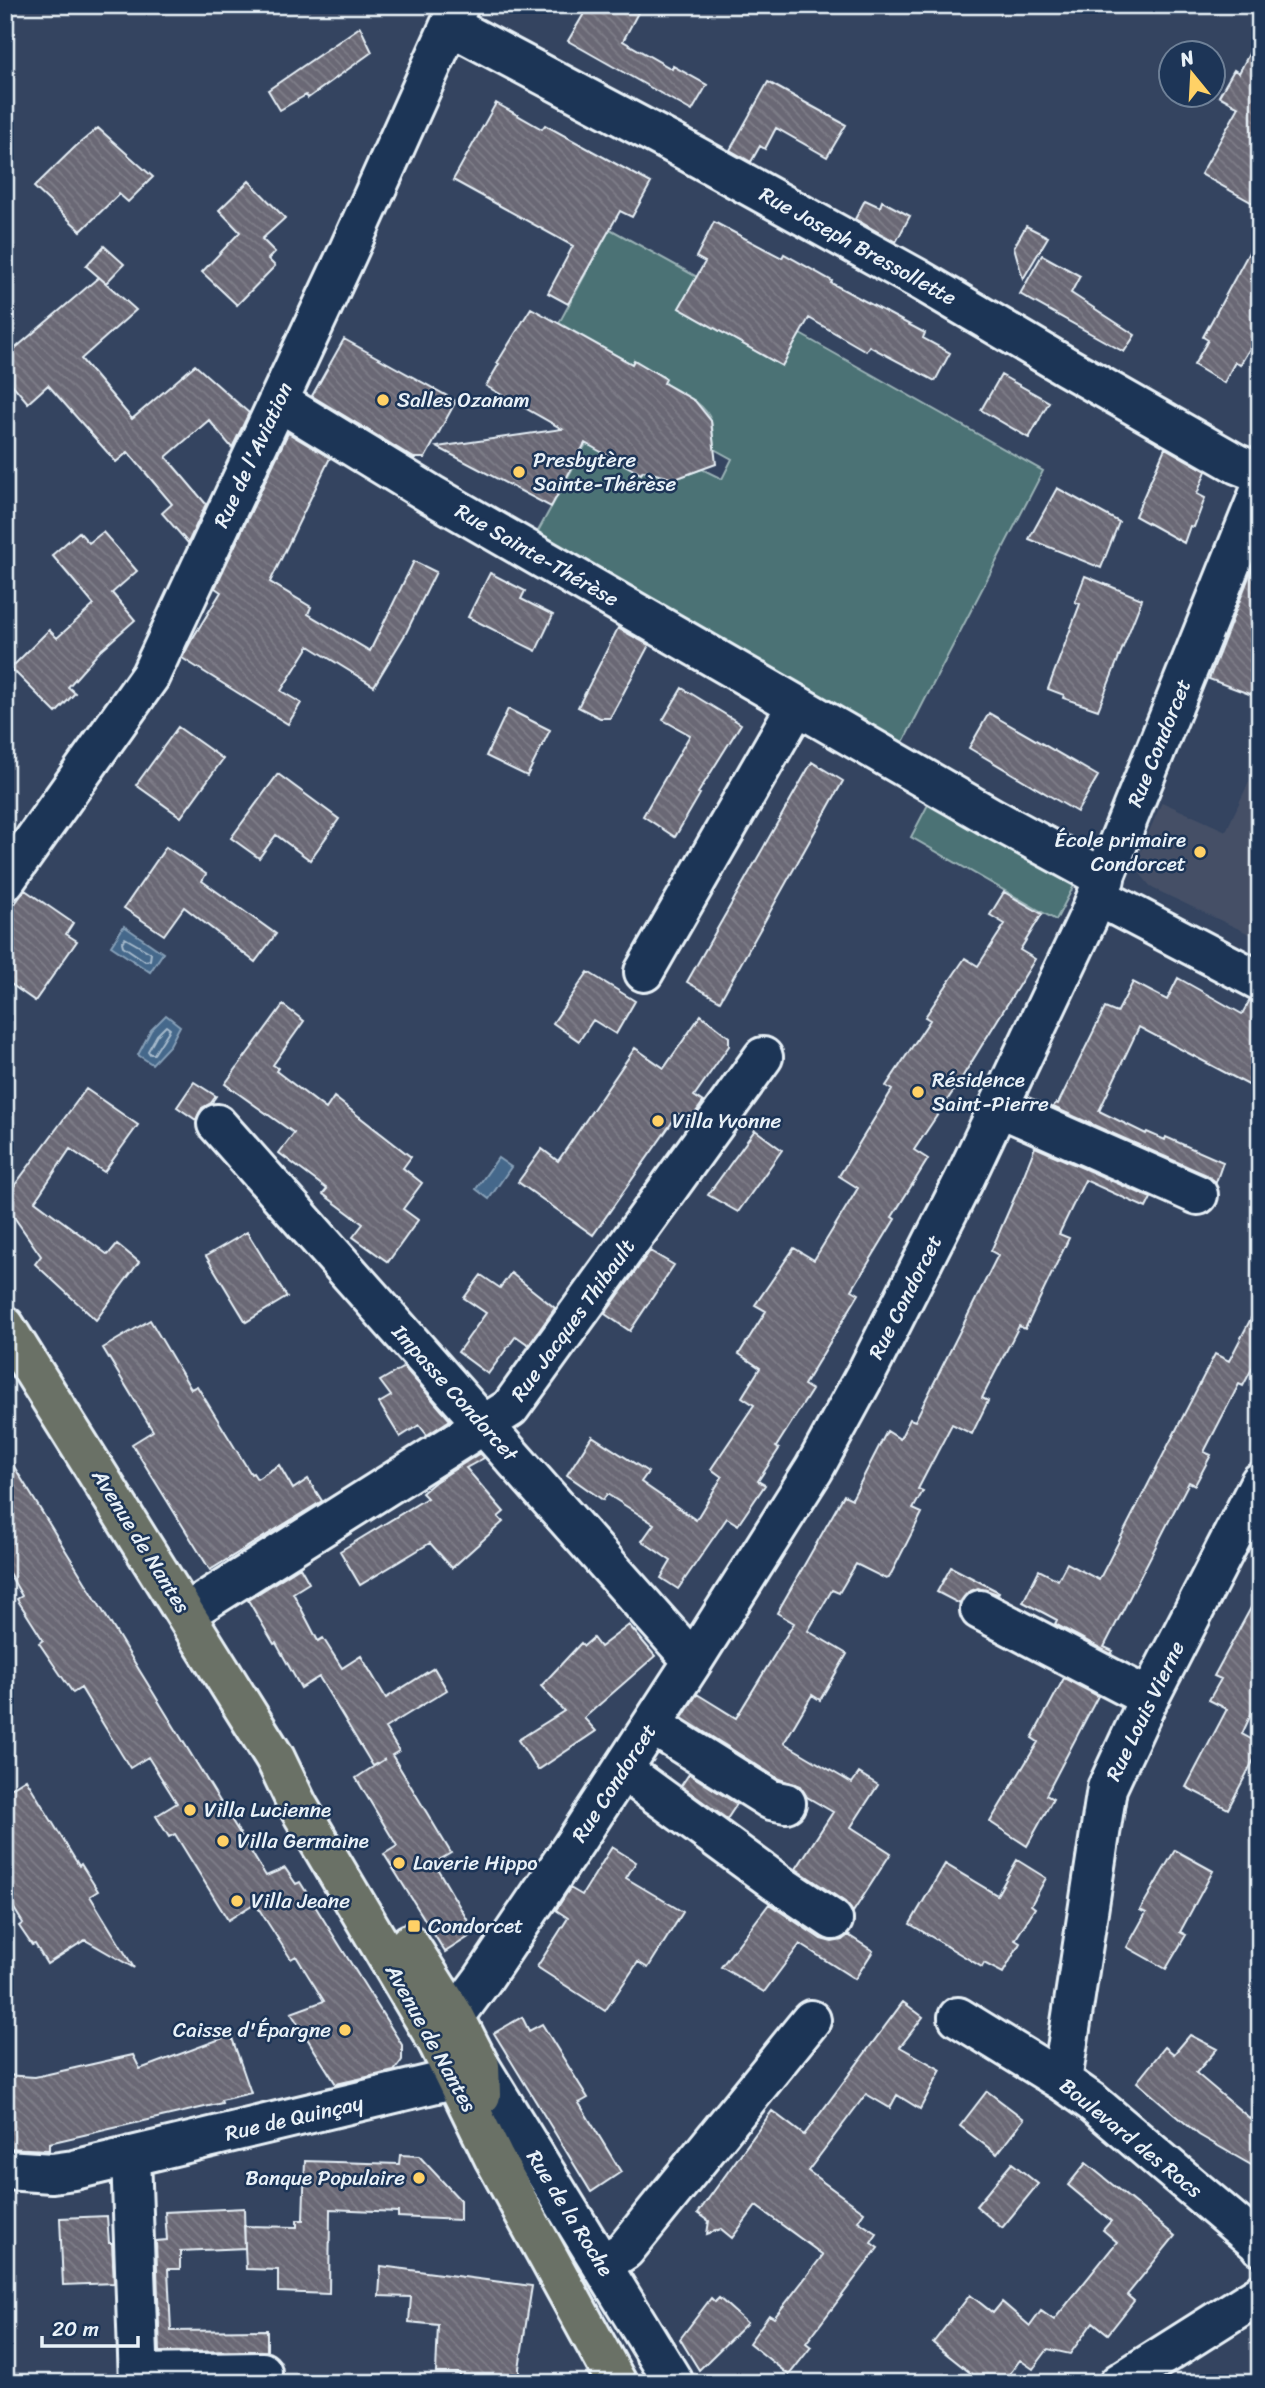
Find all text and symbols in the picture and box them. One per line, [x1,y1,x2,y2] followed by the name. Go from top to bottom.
[1156,38,1226,108] north arrow
[1175,40,1199,76] text: N
[752,176,964,316] street label: Rue Joseph Bressollette
[202,376,304,534] street label: Rue de l'Aviation
[397,381,530,419] place label: Salles Ozanam
[375,392,391,408] marker: Salles Ozanam
[533,441,676,503] place label: Presbytère Sainte-Thérèse
[511,464,527,480] marker: Presbytère Sainte-Thérèse
[448,493,626,618] street label: Rue Sainte-Thérèse
[1116,673,1202,813] street label: Rue Condorcet
[1054,821,1186,883] place label: École primaire Condorcet
[1192,844,1208,860] marker: École primaire Condorcet
[932,1061,1049,1123] place label: Résidence Saint-Pierre
[910,1084,926,1100] marker: Résidence Saint-Pierre
[672,1102,782,1140] place label: Villa Yvonne
[650,1113,666,1129] marker: Villa Yvonne
[857,1228,953,1366] street label: Rue Condorcet
[501,1230,645,1410] street label: Rue Jacques Thibault
[381,1314,529,1472] street label: Impasse Condorcet
[81,1460,201,1621] street label: Avenue de Nantes
[1095,1634,1196,1788] street label: Rue Louis Vierne
[561,1716,667,1850] street label: Rue Condorcet
[204,1791,331,1829] place label: Villa Lucienne
[182,1802,198,1818] marker: Villa Lucienne
[237,1822,369,1860] place label: Villa Germaine
[215,1833,231,1849] marker: Villa Germaine
[413,1844,538,1882] place label: Laverie Hippo
[391,1855,407,1871] marker: Laverie Hippo
[251,1882,350,1920] place label: Villa Jeane
[229,1893,245,1909] marker: Villa Jeane
[428,1907,523,1945] place label: Condorcet
[406,1918,422,1934] marker: Condorcet
[374,1956,488,2119] street label: Avenue de Nantes
[173,2011,331,2049] place label: Caisse d'Épargne
[337,2022,353,2038] marker: Caisse d'Épargne
[1051,2068,1212,2208] street label: Boulevard des Rocs
[221,2084,367,2152] street label: Rue de Quinçay
[516,2142,624,2284] street label: Rue de la Roche
[245,2159,405,2197] place label: Banque Populaire
[411,2170,427,2186] marker: Banque Populaire
[42,2304,138,2348] scale bar
[52,2310,99,2348] text: 20 m

